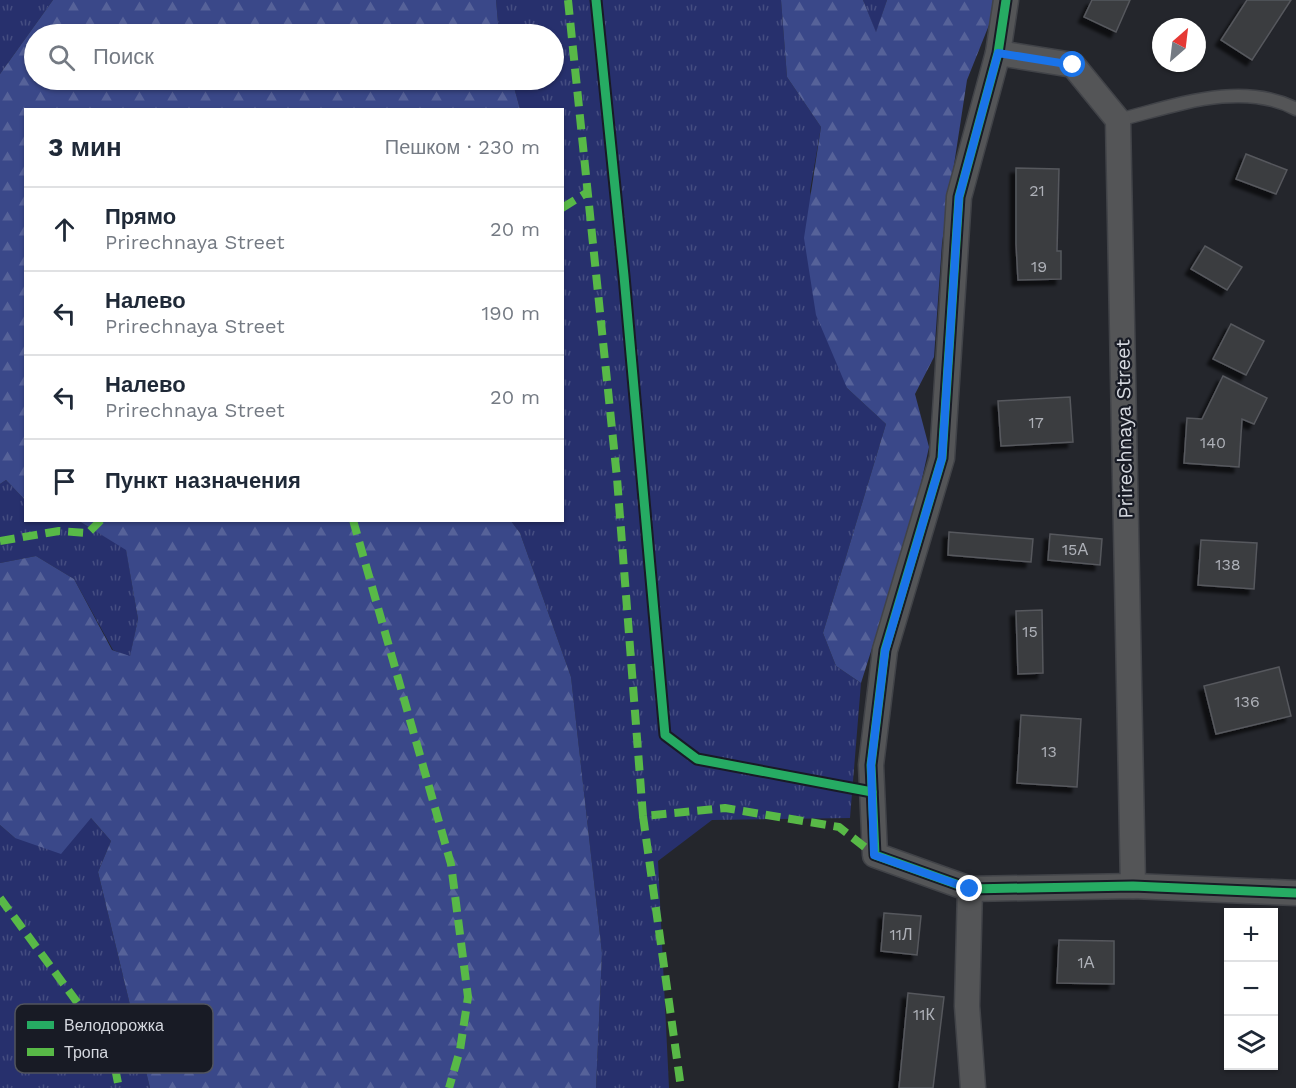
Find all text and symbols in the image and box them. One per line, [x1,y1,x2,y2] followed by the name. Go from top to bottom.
[1152,18,1206,72] north arrow
[24,24,564,90] search box
[45,41,78,74] icon: search
[93,44,154,69] text: Поиск
[1059,51,1085,77] route start
[48,132,122,162] text: 3 мин
[385,135,540,159] text: Пешком · 230 m
[1029,181,1045,200] house number: 21
[105,204,176,229] text: Прямо
[48,213,81,246] icon: ahead
[490,217,540,241] text: 20 m
[105,230,285,254] text: Prirechnaya Street
[1031,257,1047,276] house number: 19
[105,288,186,313] text: Налево
[48,297,81,330] icon: left
[482,301,540,325] text: 190 m
[105,314,285,338] text: Prirechnaya Street
[1110,338,1138,519] street label: Prirechnaya Street
[105,372,186,397] text: Налево
[48,381,81,414] icon: left
[490,385,540,409] text: 20 m
[105,398,285,422] text: Prirechnaya Street
[1028,413,1044,432] house number: 17
[1200,433,1226,452] house number: 140
[48,465,81,498] icon: arrive
[105,468,301,493] text: Пункт назначения
[1062,540,1088,559] house number: 15А
[1215,555,1241,574] house number: 138
[1022,622,1038,641] house number: 15
[1234,692,1260,711] house number: 136
[1041,742,1057,761] house number: 13
[956,875,982,901] route end
[1224,908,1278,1070] map controls
[1224,908,1278,962] button: +
[890,925,912,944] house number: 11Л
[1078,953,1095,972] house number: 1А
[1224,962,1278,1016] button: −
[15,1004,213,1073] legend
[913,1005,936,1024] house number: 11К
[64,1016,164,1035] text: Велодорожка
[1224,1016,1278,1070] button: layers
[64,1043,108,1062] text: Тропа

